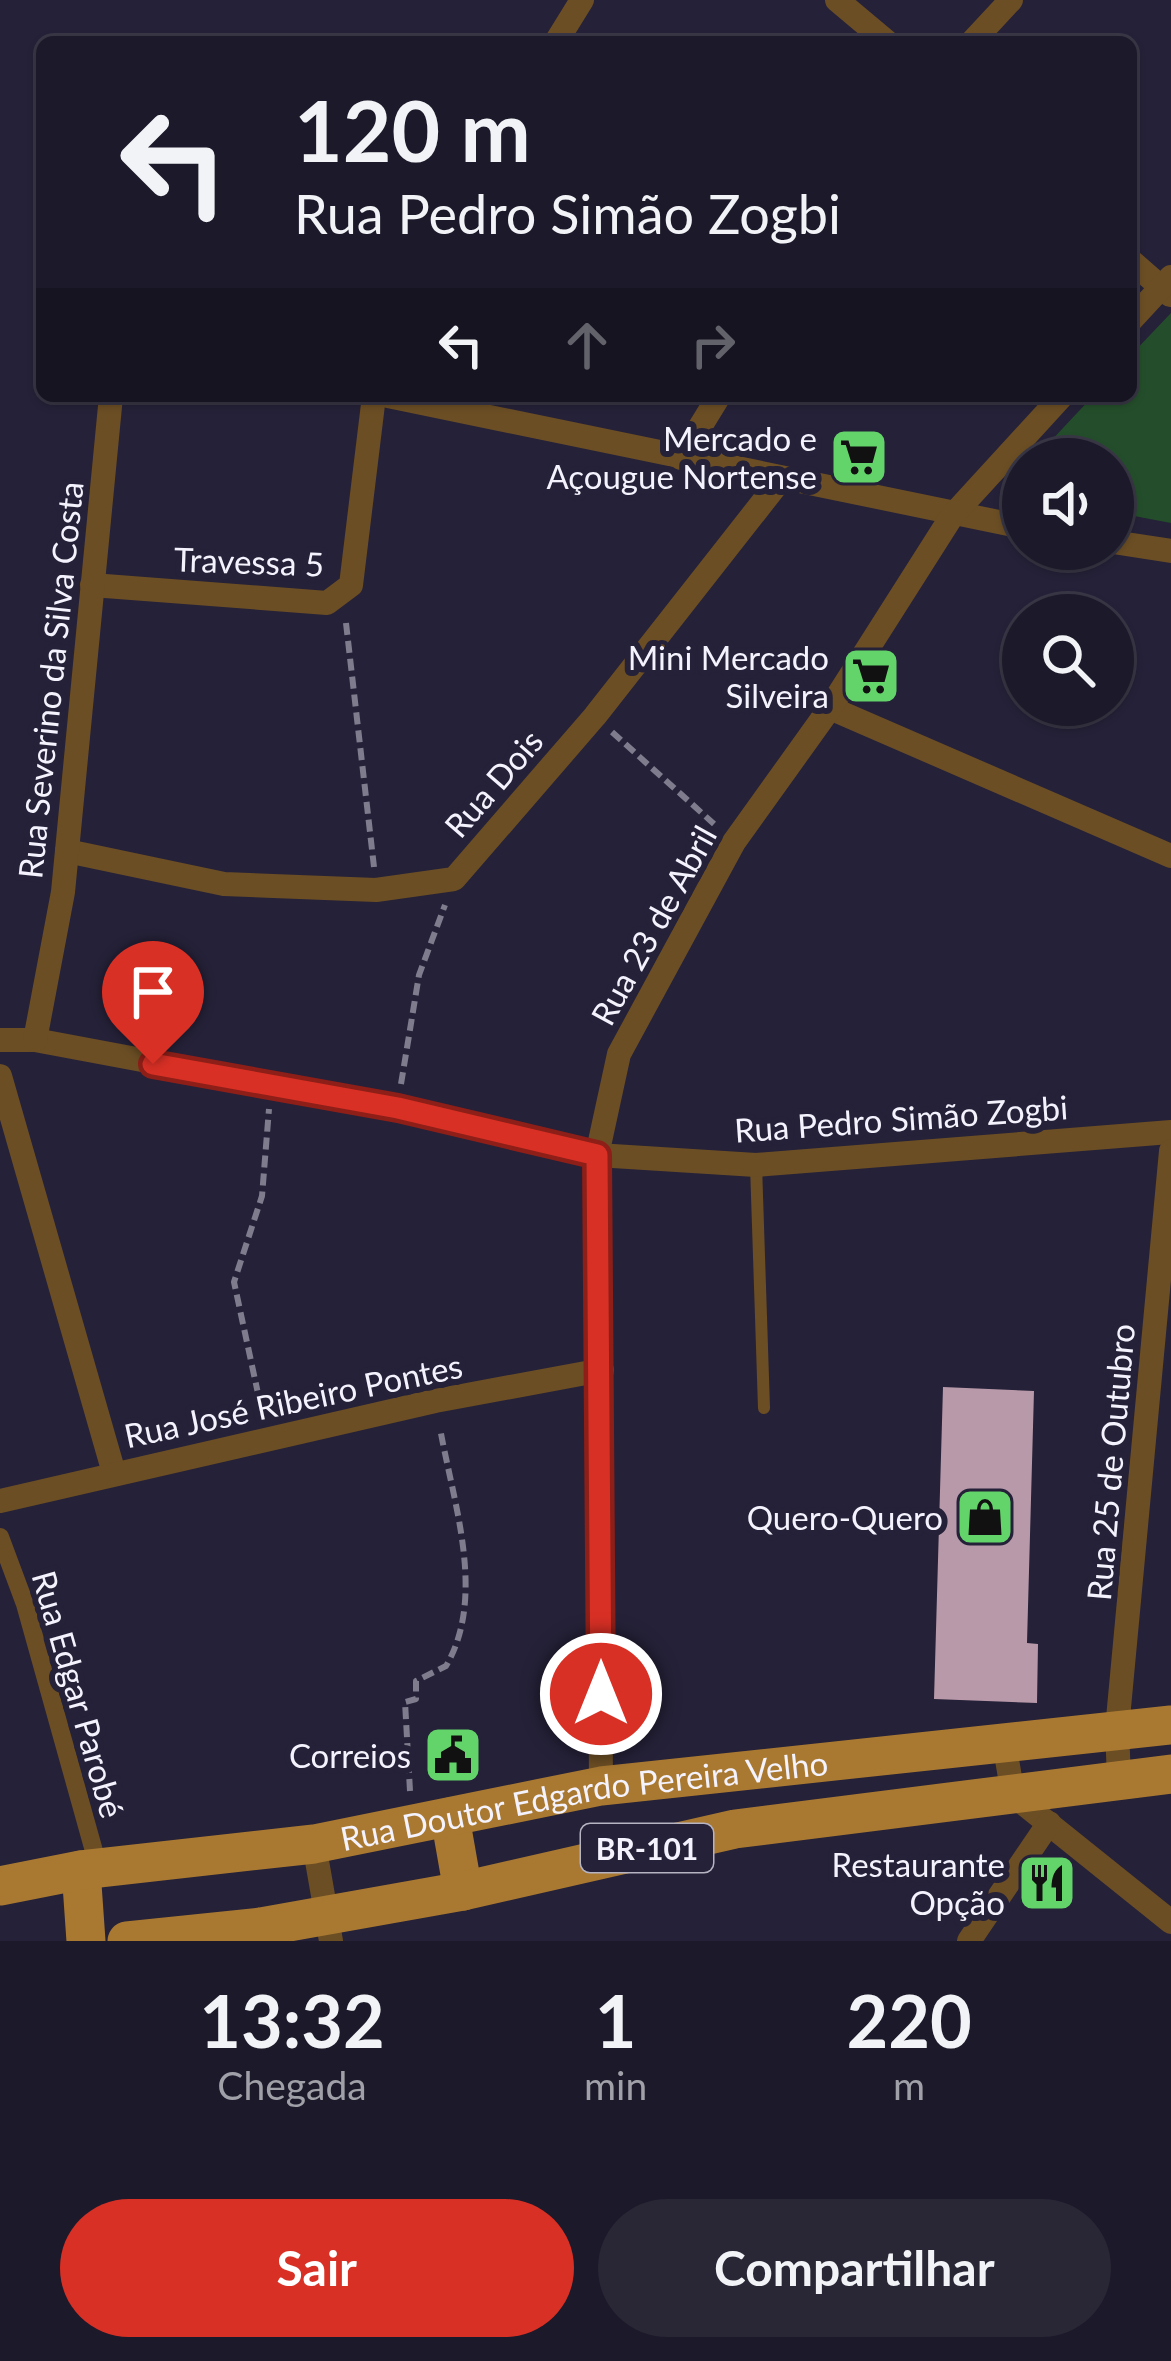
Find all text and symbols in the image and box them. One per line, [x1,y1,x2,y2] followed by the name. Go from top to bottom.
[294,79,531,180] text: 120 m
[96,84,252,240] icon: left
[294,181,841,246] text: Rua Pedro Simão Zogbi
[428,312,494,378] icon: left
[554,312,620,378] icon: ahead
[680,312,746,378] icon: right
[546,418,817,496] place label: Mercado e Açougue Nortense
[828,426,890,488] supermarket icon: Mercado e Açougue Nortense
[1002,438,1134,726] map controls
[1002,438,1134,570] button: sound
[9,480,91,880] street label: Rua Severino da Silva Costa
[173,538,325,584] street label: Travessa 5
[1002,594,1134,726] button: search
[628,637,829,715] place label: Mini Mercado Silveira
[840,645,902,707] supermarket icon: Mini Mercado Silveira
[436,721,550,845] street label: Rua Dois
[582,818,724,1032] street label: Rua 23 de Abril
[102,941,204,1064] pin
[120,959,186,1025] icon: arrive
[733,1086,1069,1150] street label: Rua Pedro Simão Zogbi
[1078,1322,1142,1602] street label: Rua 25 de Outubro
[120,1345,466,1455] street label: Rua José Ribeiro Pontes
[954,1486,1016,1548] shop icon: Quero-Quero
[747,1497,943,1537] place label: Quero-Quero
[25,1566,133,1822] street label: Rua Edgar Parobé
[538,1631,664,1757] position arrow
[422,1724,484,1786] public building icon: Correios
[289,1735,411,1775] place label: Correios
[337,1742,830,1858] street label: Rua Doutor Edgardo Pereira Velho
[581,1824,713,1872] road number: BR-101
[832,1844,1005,1922] place label: Restaurante Opção
[1016,1852,1078,1914] restaurant icon: Restaurante Opção
[199,1977,385,2063] text: 13:32
[595,1977,637,2063] text: 1
[846,1977,972,2063] text: 220
[217,2062,367,2108] text: Chegada
[584,2062,647,2108] text: min
[893,2062,925,2108] text: m
[60,2199,574,2337] button: Sair
[598,2199,1111,2337] button: Compartilhar

